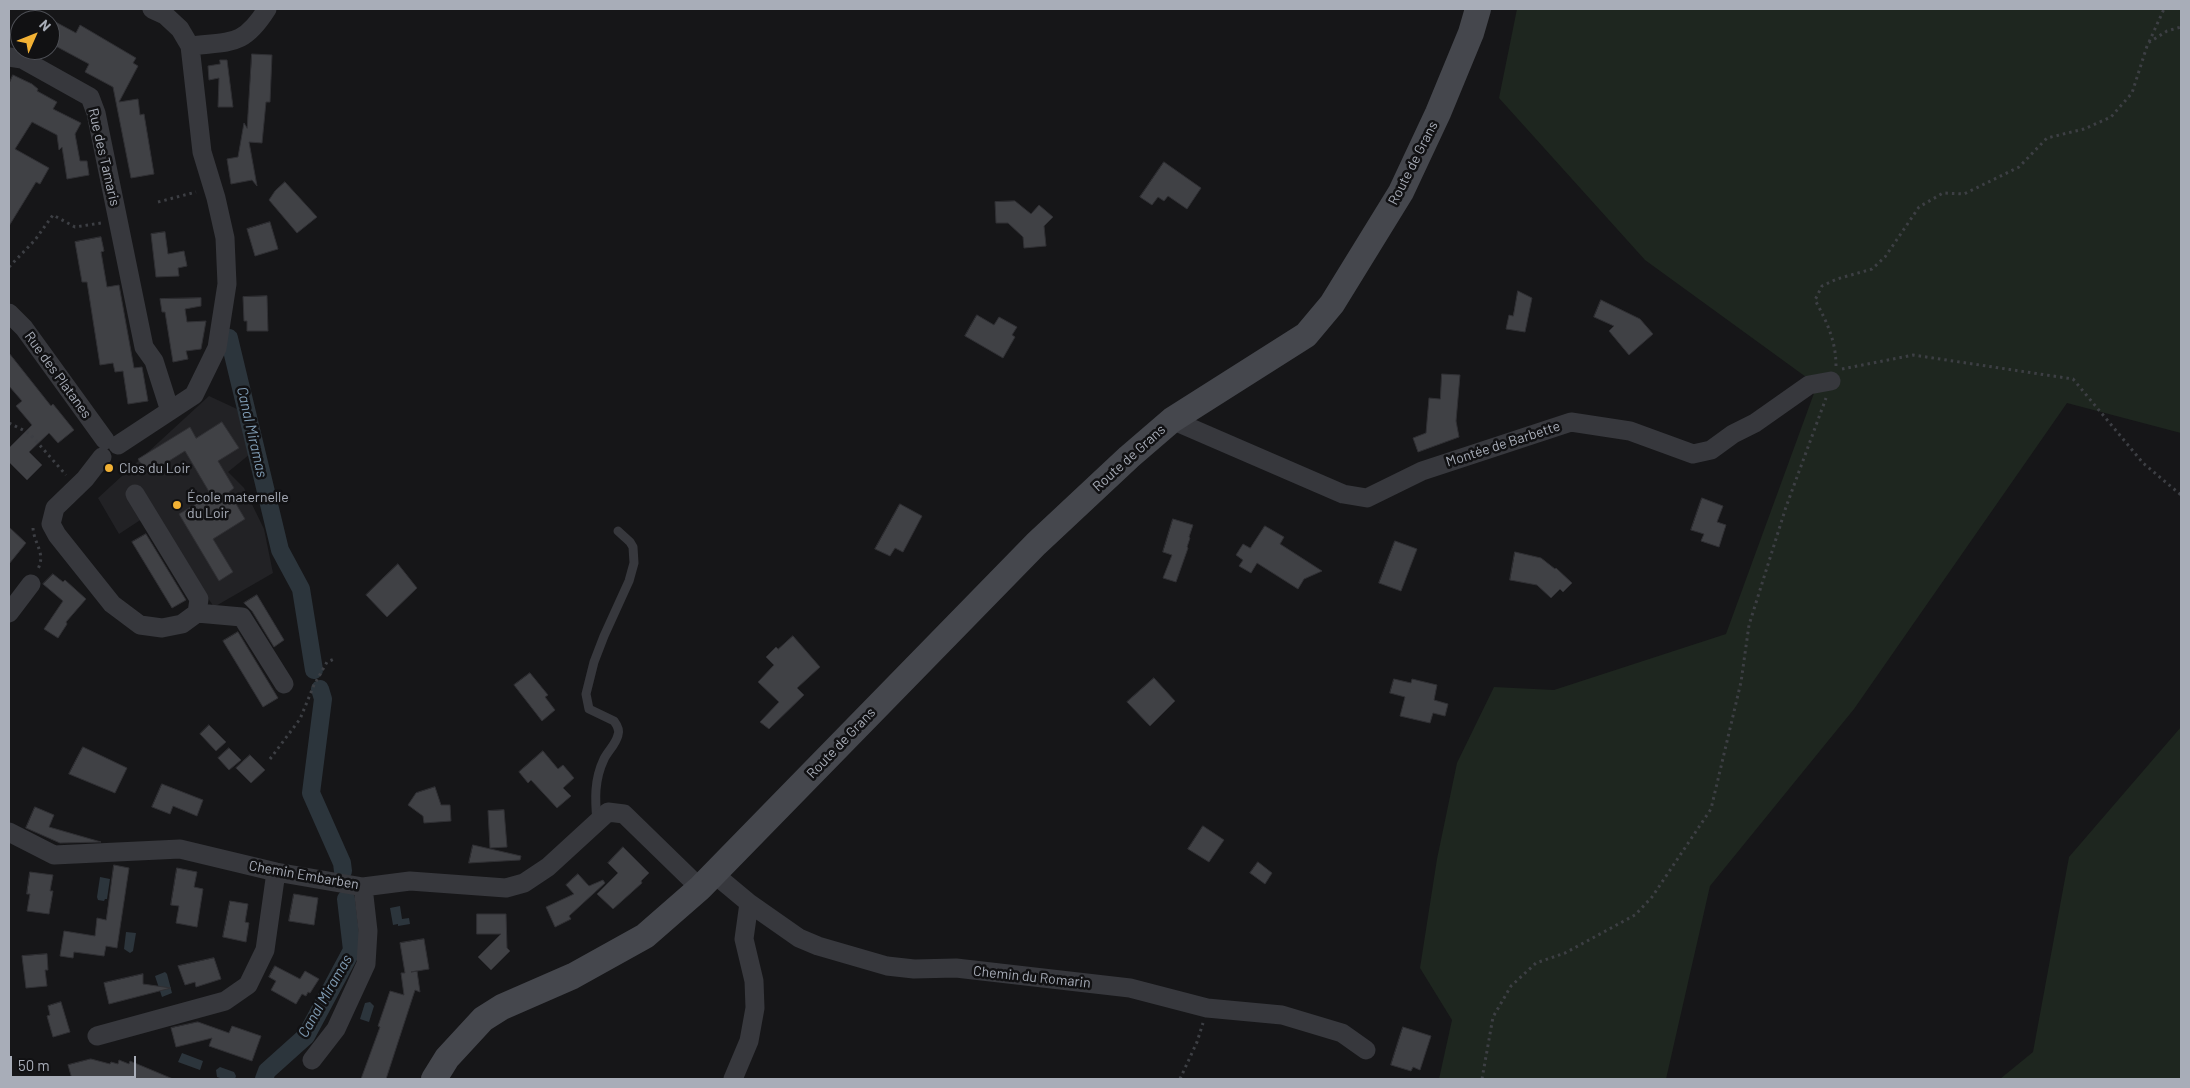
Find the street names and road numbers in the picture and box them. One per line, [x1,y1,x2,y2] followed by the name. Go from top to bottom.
[85,106,123,208] street label: Rue des Tamaris
[1385,118,1441,208] street label: Route de Grans
[21,328,95,422] street label: Rue des Platanes
[1444,418,1562,470] street label: Montée de Barbette
[1089,421,1169,495] street label: Route de Grans
[803,704,879,782] street label: Route de Grans
[248,857,360,893] street label: Chemin Embarben
[972,962,1092,992] street label: Chemin du Romarin

